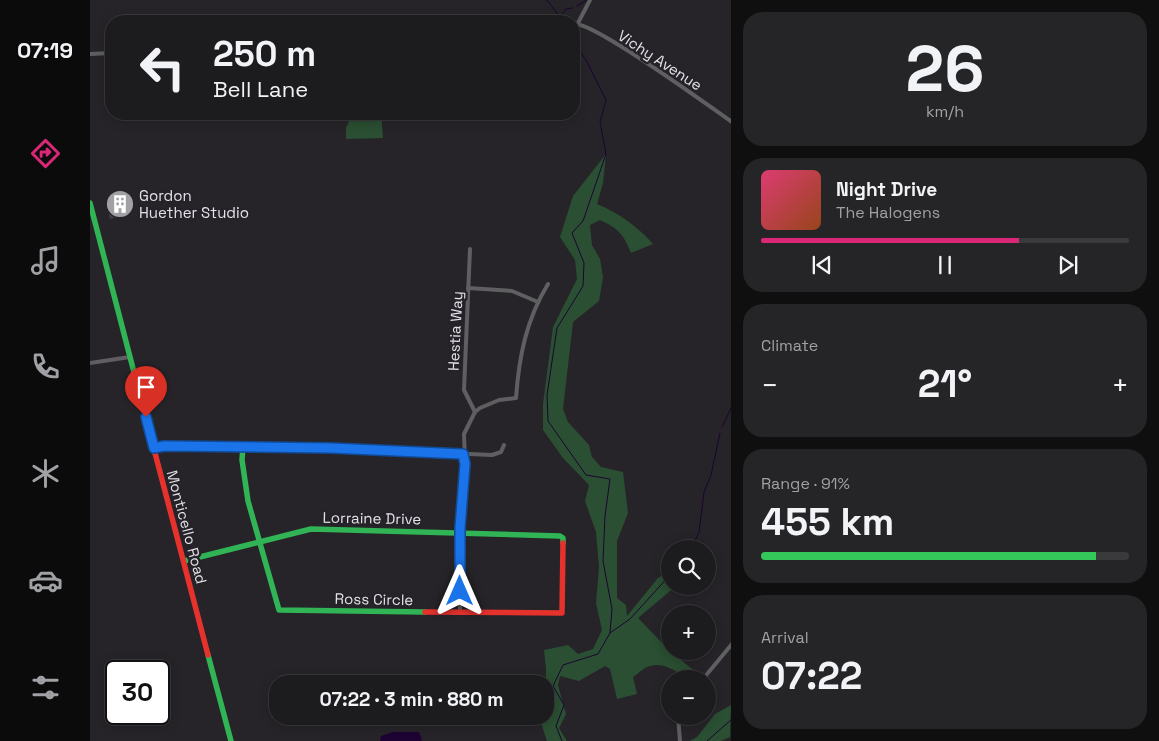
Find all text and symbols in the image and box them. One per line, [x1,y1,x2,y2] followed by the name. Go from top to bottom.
[614,26,706,94] street label: Vichy Avenue
[906,27,984,110] text: 26
[213,32,316,76] text: 250 m
[130,35,195,100] icon: left
[17,36,73,64] text: 07:19
[213,75,308,103] text: Bell Lane
[926,101,964,122] text: km/h
[28,136,63,171] icon: directions
[836,177,937,202] text: Night Drive
[139,186,249,222] place label: Gordon Huether Studio
[105,189,135,219] building icon: Gordon Huether Studio
[836,202,940,223] text: The Halogens
[28,243,63,278] icon: music
[808,251,836,279] icon: previous
[931,251,959,279] icon: pause
[1054,251,1082,279] icon: next
[443,291,467,371] street label: Hestia Way
[761,335,818,356] text: Climate
[28,349,63,384] icon: phone
[918,360,972,408] text: 21°
[125,366,167,417] pin
[761,367,778,403] text: −
[1112,367,1129,403] text: +
[132,373,160,401] icon: arrive
[28,456,63,491] icon: climate
[163,468,211,586] street label: Monticello Road
[761,473,850,494] text: Range · 91%
[761,498,894,546] text: 455 km
[323,508,422,528] street label: Lorraine Drive
[661,540,716,725] map controls
[661,540,716,595] button: search
[28,563,63,598] icon: car
[433,564,485,616] position arrow
[335,589,414,609] street label: Ross Circle
[661,605,716,660] button: +
[761,627,809,648] text: Arrival
[761,652,862,700] text: 07:22
[105,660,170,725] speed limit sign: 30
[28,670,63,705] icon: filters
[661,670,716,725] button: −
[320,687,503,712] text: 07:22 · 3 min · 880 m

